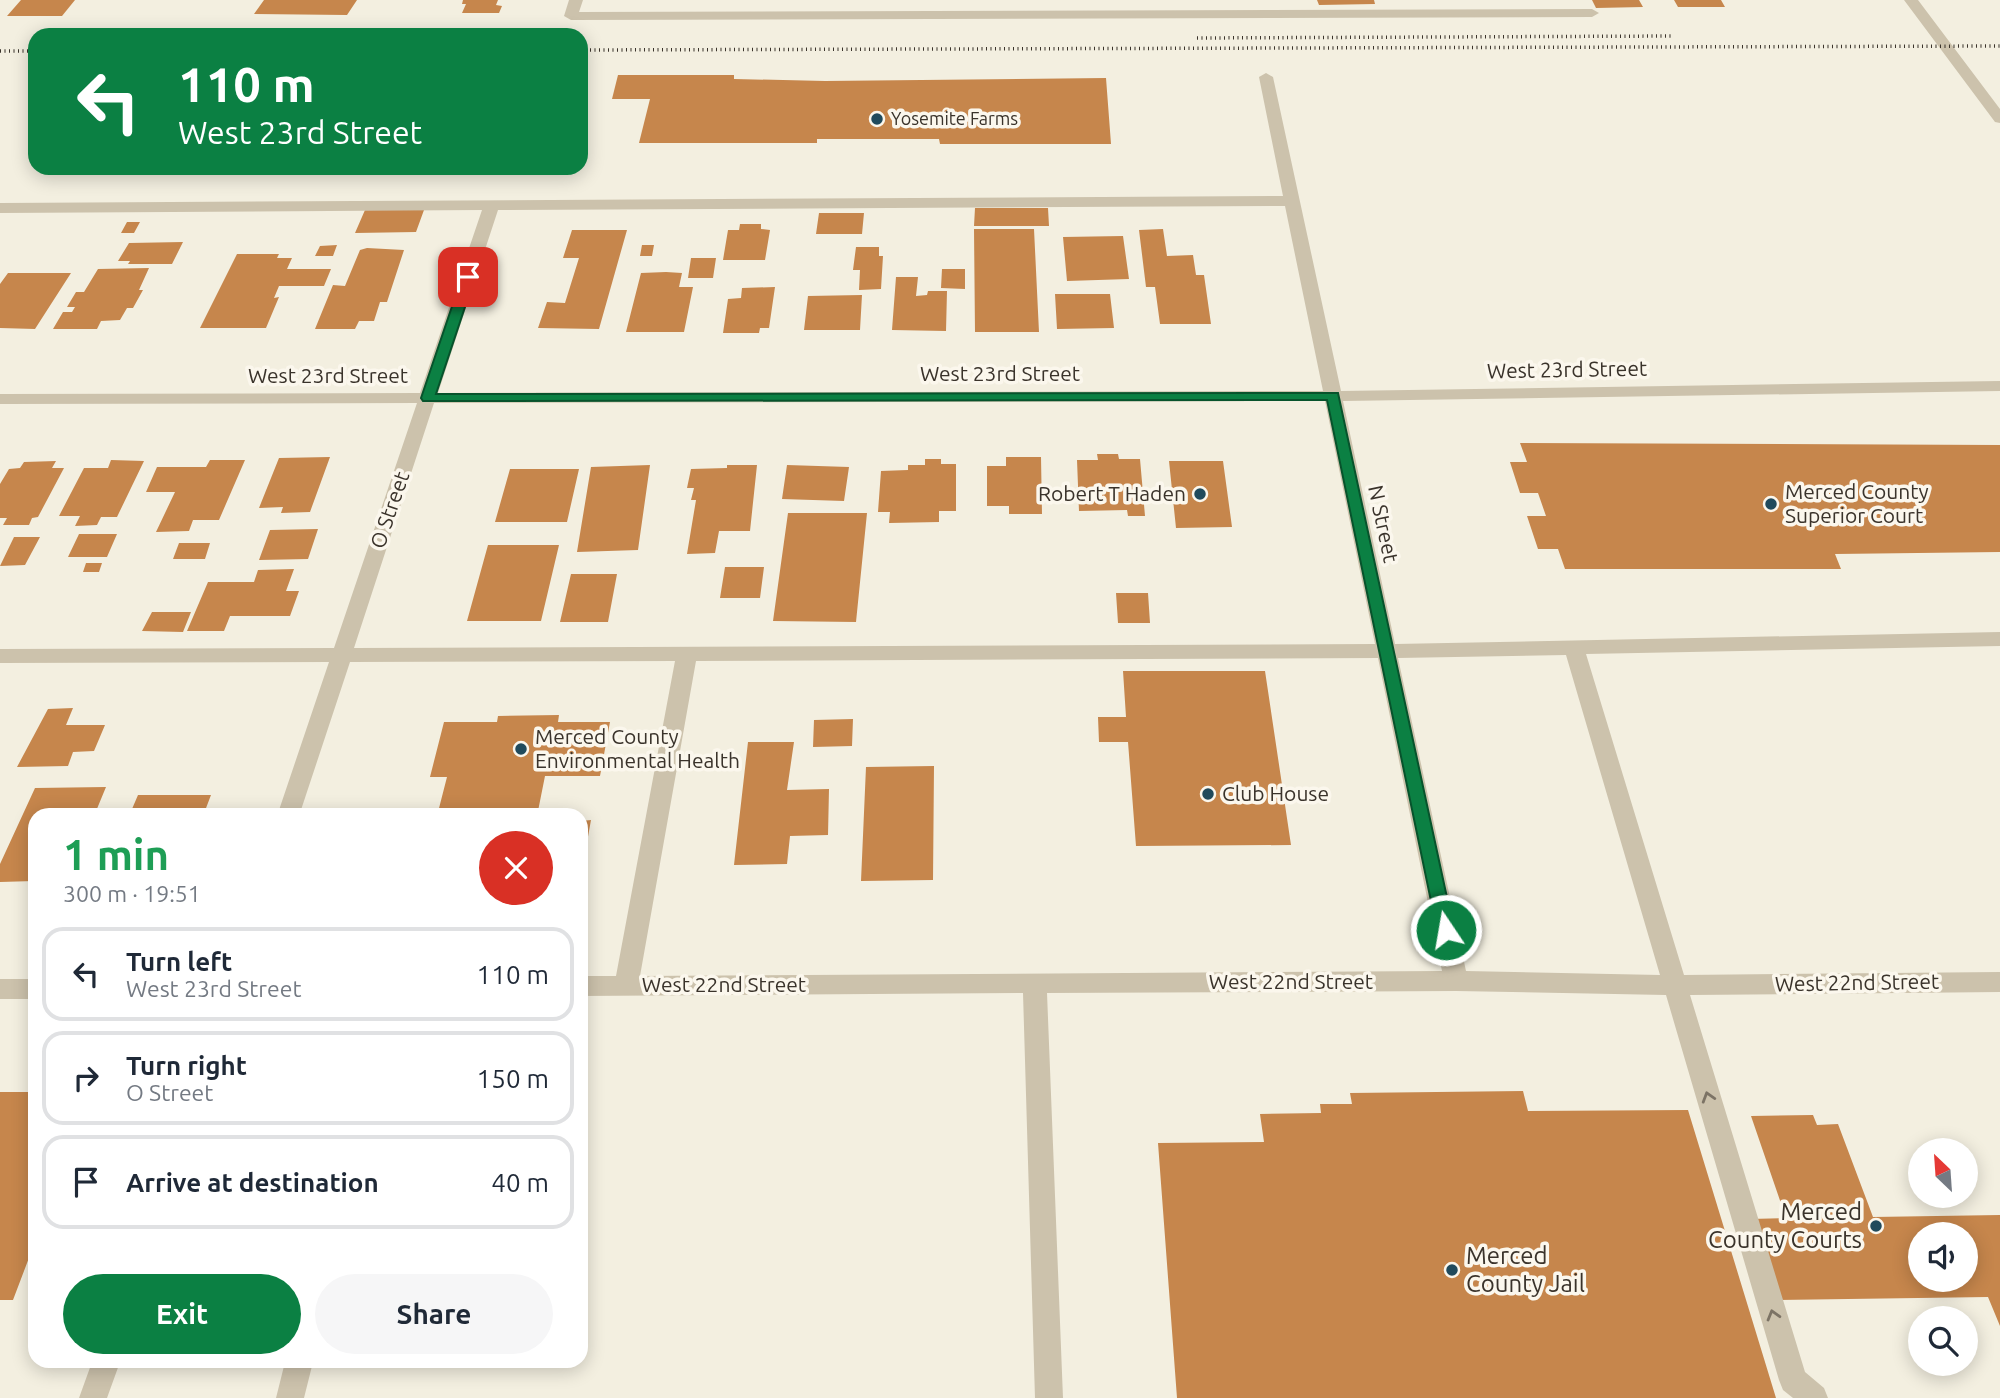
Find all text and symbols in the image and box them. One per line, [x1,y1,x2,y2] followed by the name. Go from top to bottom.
[63,56,154,147] icon: left
[178,56,315,111] text: 110 m
[891,108,1018,128] place label: Yosemite Farms
[869,111,885,127] marker: Yosemite Farms
[178,114,422,150] text: West 23rd Street
[438,247,498,307] pin
[449,258,487,296] icon: arrive
[1487,356,1647,382] street label: West 23rd Street
[920,361,1080,385] street label: West 23rd Street
[248,363,408,387] street label: West 23rd Street
[365,468,413,551] street label: O Street
[1785,479,1929,527] place label: Merced County Superior Court
[1038,481,1186,505] place label: Robert T Haden
[1364,483,1404,565] street label: N Street
[1192,486,1208,502] marker: Robert T Haden
[1763,496,1779,512] marker: Merced County Superior Court
[535,724,740,772] place label: Merced County Environmental Health
[513,741,529,757] marker: Merced County Environmental Health
[1222,781,1329,805] place label: Club House
[1200,786,1216,802] marker: Club House
[63,831,169,878] text: 1 min
[479,831,553,905] button: close
[63,881,201,906] text: 300 m · 19:51
[1409,893,1483,967] position arrow
[126,947,232,976] text: Turn left
[67,955,105,993] icon: left
[477,960,549,989] text: 110 m
[1209,969,1373,993] street label: West 22nd Street
[1775,969,1939,995] street label: West 22nd Street
[642,972,806,996] street label: West 22nd Street
[126,976,302,1001] text: West 23rd Street
[126,1051,247,1080] text: Turn right
[67,1059,105,1097] icon: right
[477,1064,549,1093] text: 150 m
[126,1080,213,1105] text: O Street
[1702,1091,1717,1103] one-way arrow
[1908,1138,1978,1208] north arrow
[1908,1138,1978,1376] map controls
[67,1163,105,1201] icon: arrive
[126,1168,379,1197] text: Arrive at destination
[491,1168,549,1197] text: 40 m
[1708,1198,1862,1253] place label: Merced County Courts
[1868,1218,1884,1234] marker: Merced County Courts
[1908,1222,1978,1292] button: sound
[1466,1242,1585,1297] place label: Merced County Jail
[1444,1262,1460,1278] marker: Merced County Jail
[63,1274,301,1354] button: Exit
[315,1274,553,1354] button: Share
[1908,1306,1978,1376] button: search
[1767,1309,1782,1321] one-way arrow

